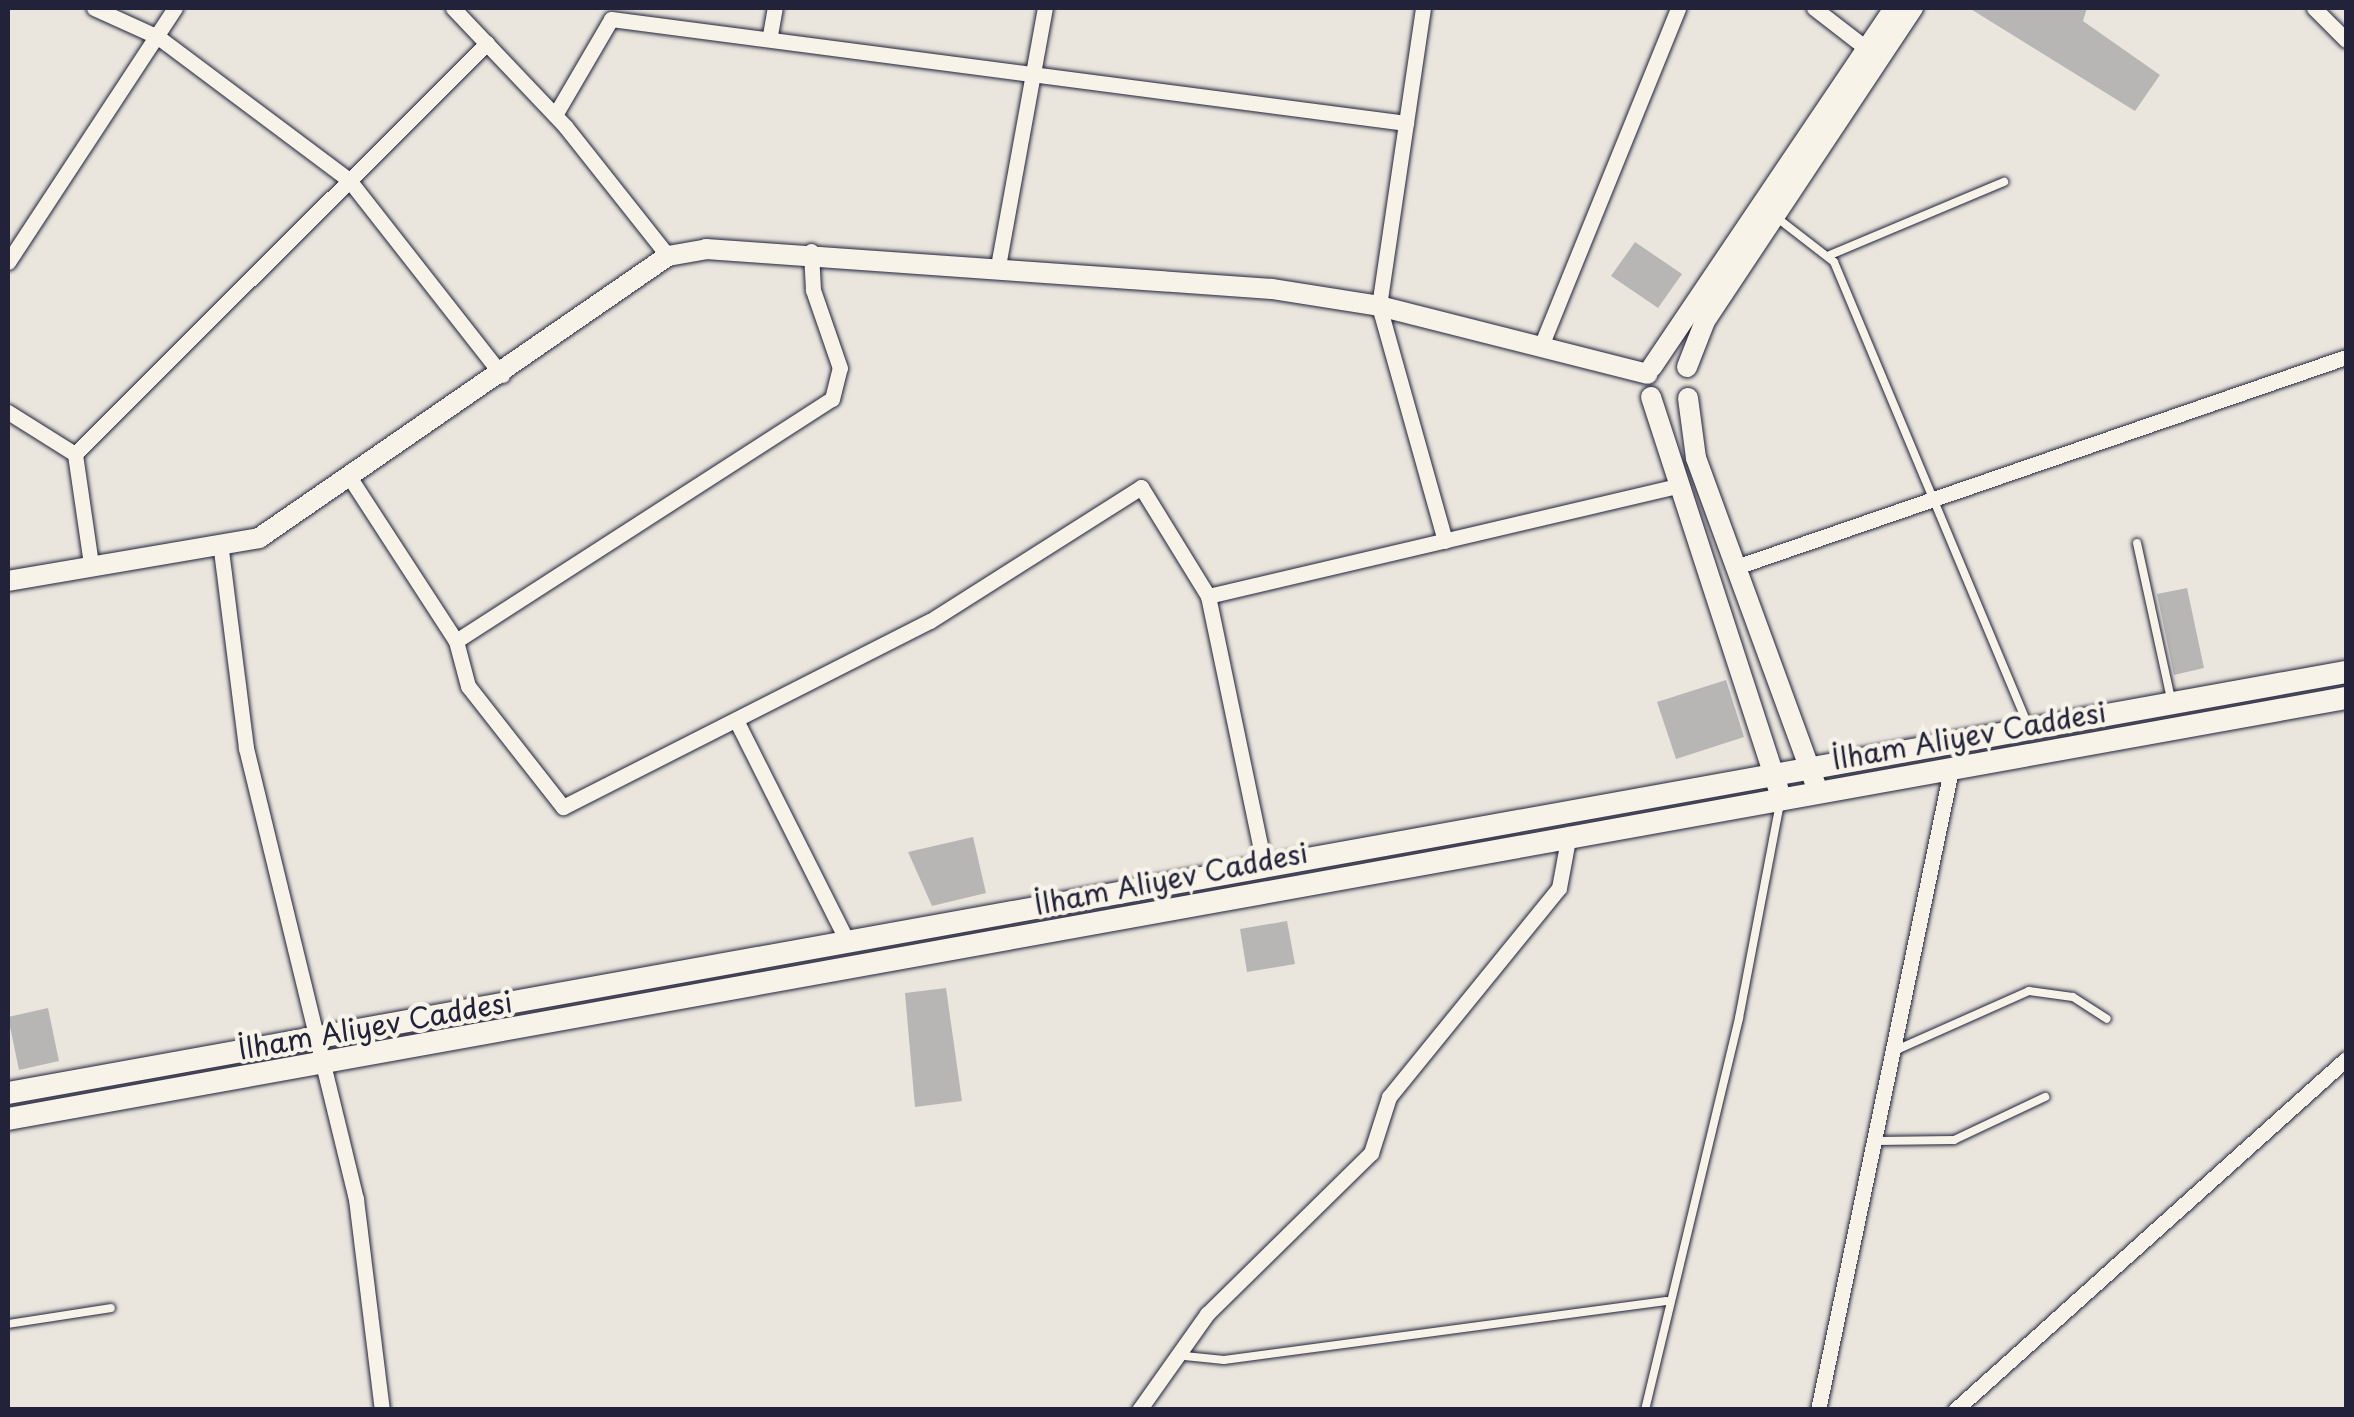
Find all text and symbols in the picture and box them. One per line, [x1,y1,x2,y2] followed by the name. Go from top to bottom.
[1829,694,2109,776] street label: İlham Aliyev Caddesi
[1031,835,1311,921] street label: İlham Aliyev Caddesi
[235,984,515,1066] street label: İlham Aliyev Caddesi

